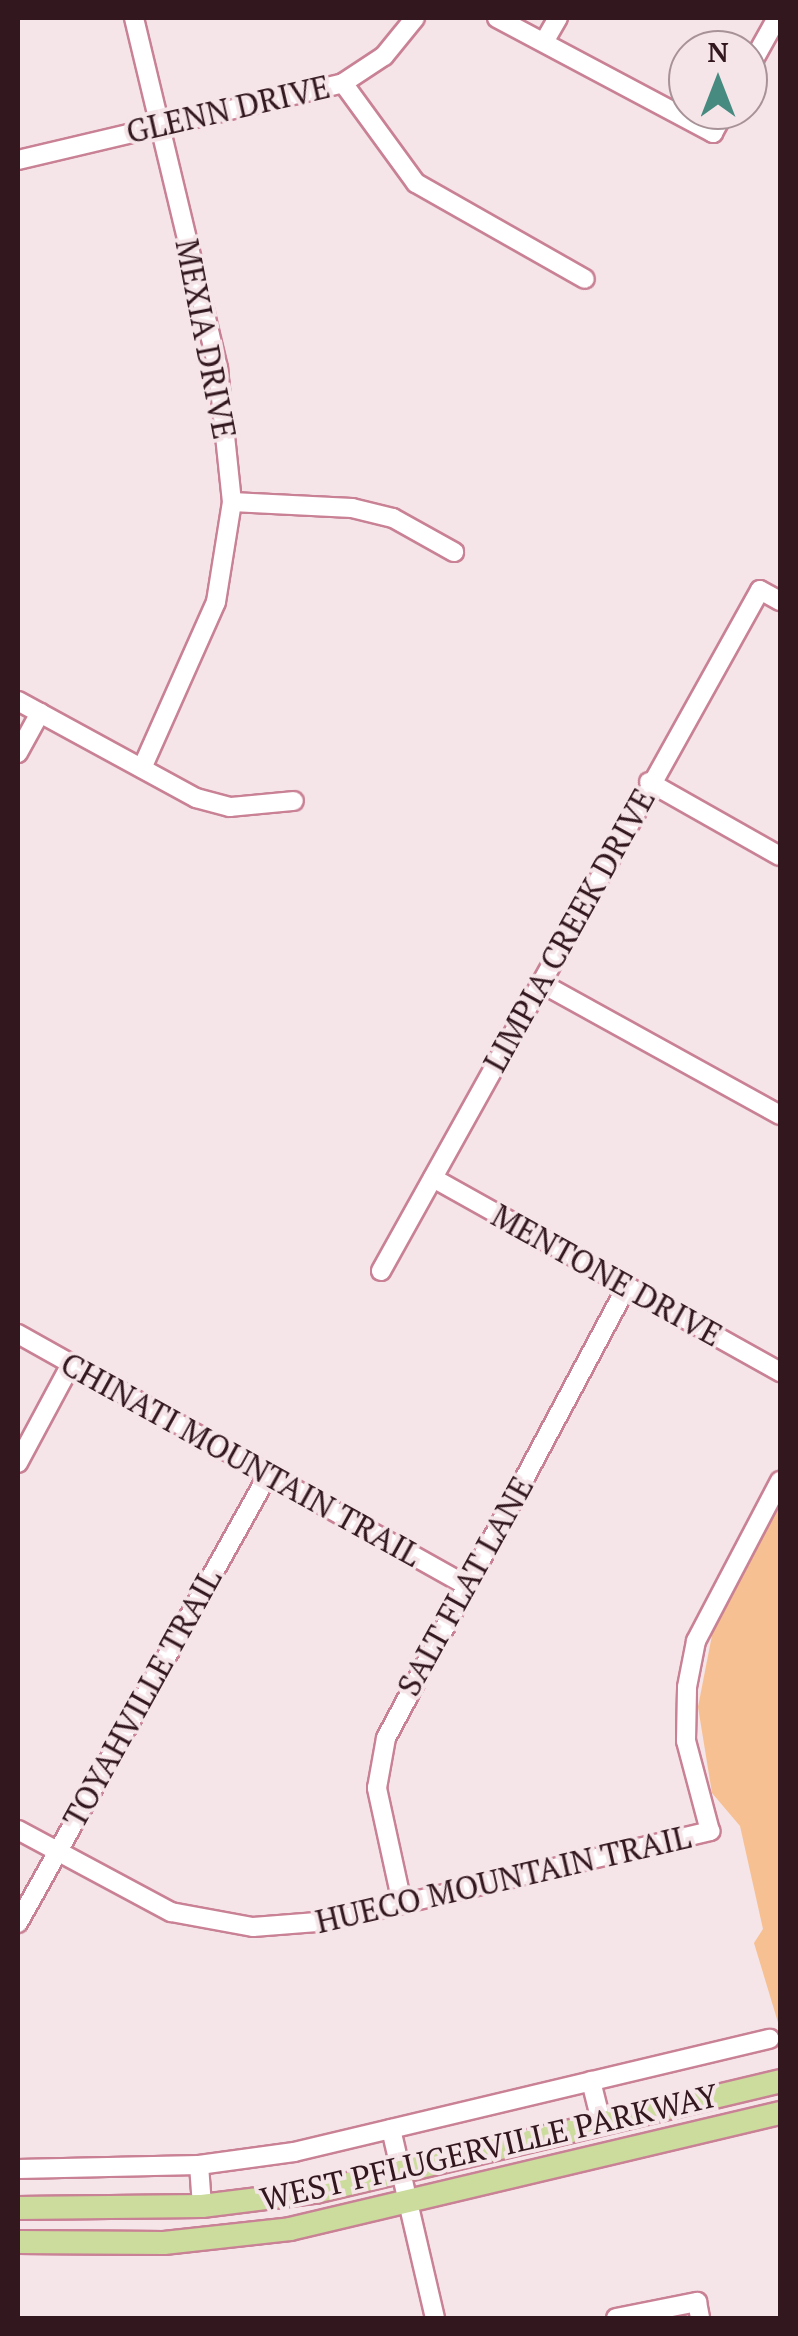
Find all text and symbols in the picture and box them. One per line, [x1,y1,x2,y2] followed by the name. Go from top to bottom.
[668,30,768,130] north arrow
[707,33,729,70] text: N
[123,67,333,151] street label: GLENN DRIVE
[168,235,244,443] street label: MEXIA DRIVE
[475,782,663,1078] street label: LIMPIA CREEK DRIVE
[485,1196,729,1354] street label: MENTONE DRIVE
[54,1344,428,1574] street label: CHINATI MOUNTAIN TRAIL
[389,1470,541,1702] street label: SALT FLAT LANE
[55,1562,229,1834] street label: TOYAHVILLE TRAIL
[312,1817,694,1941] street label: HUECO MOUNTAIN TRAIL
[257,2076,721,2218] street label: WEST PFLUGERVILLE PARKWAY

